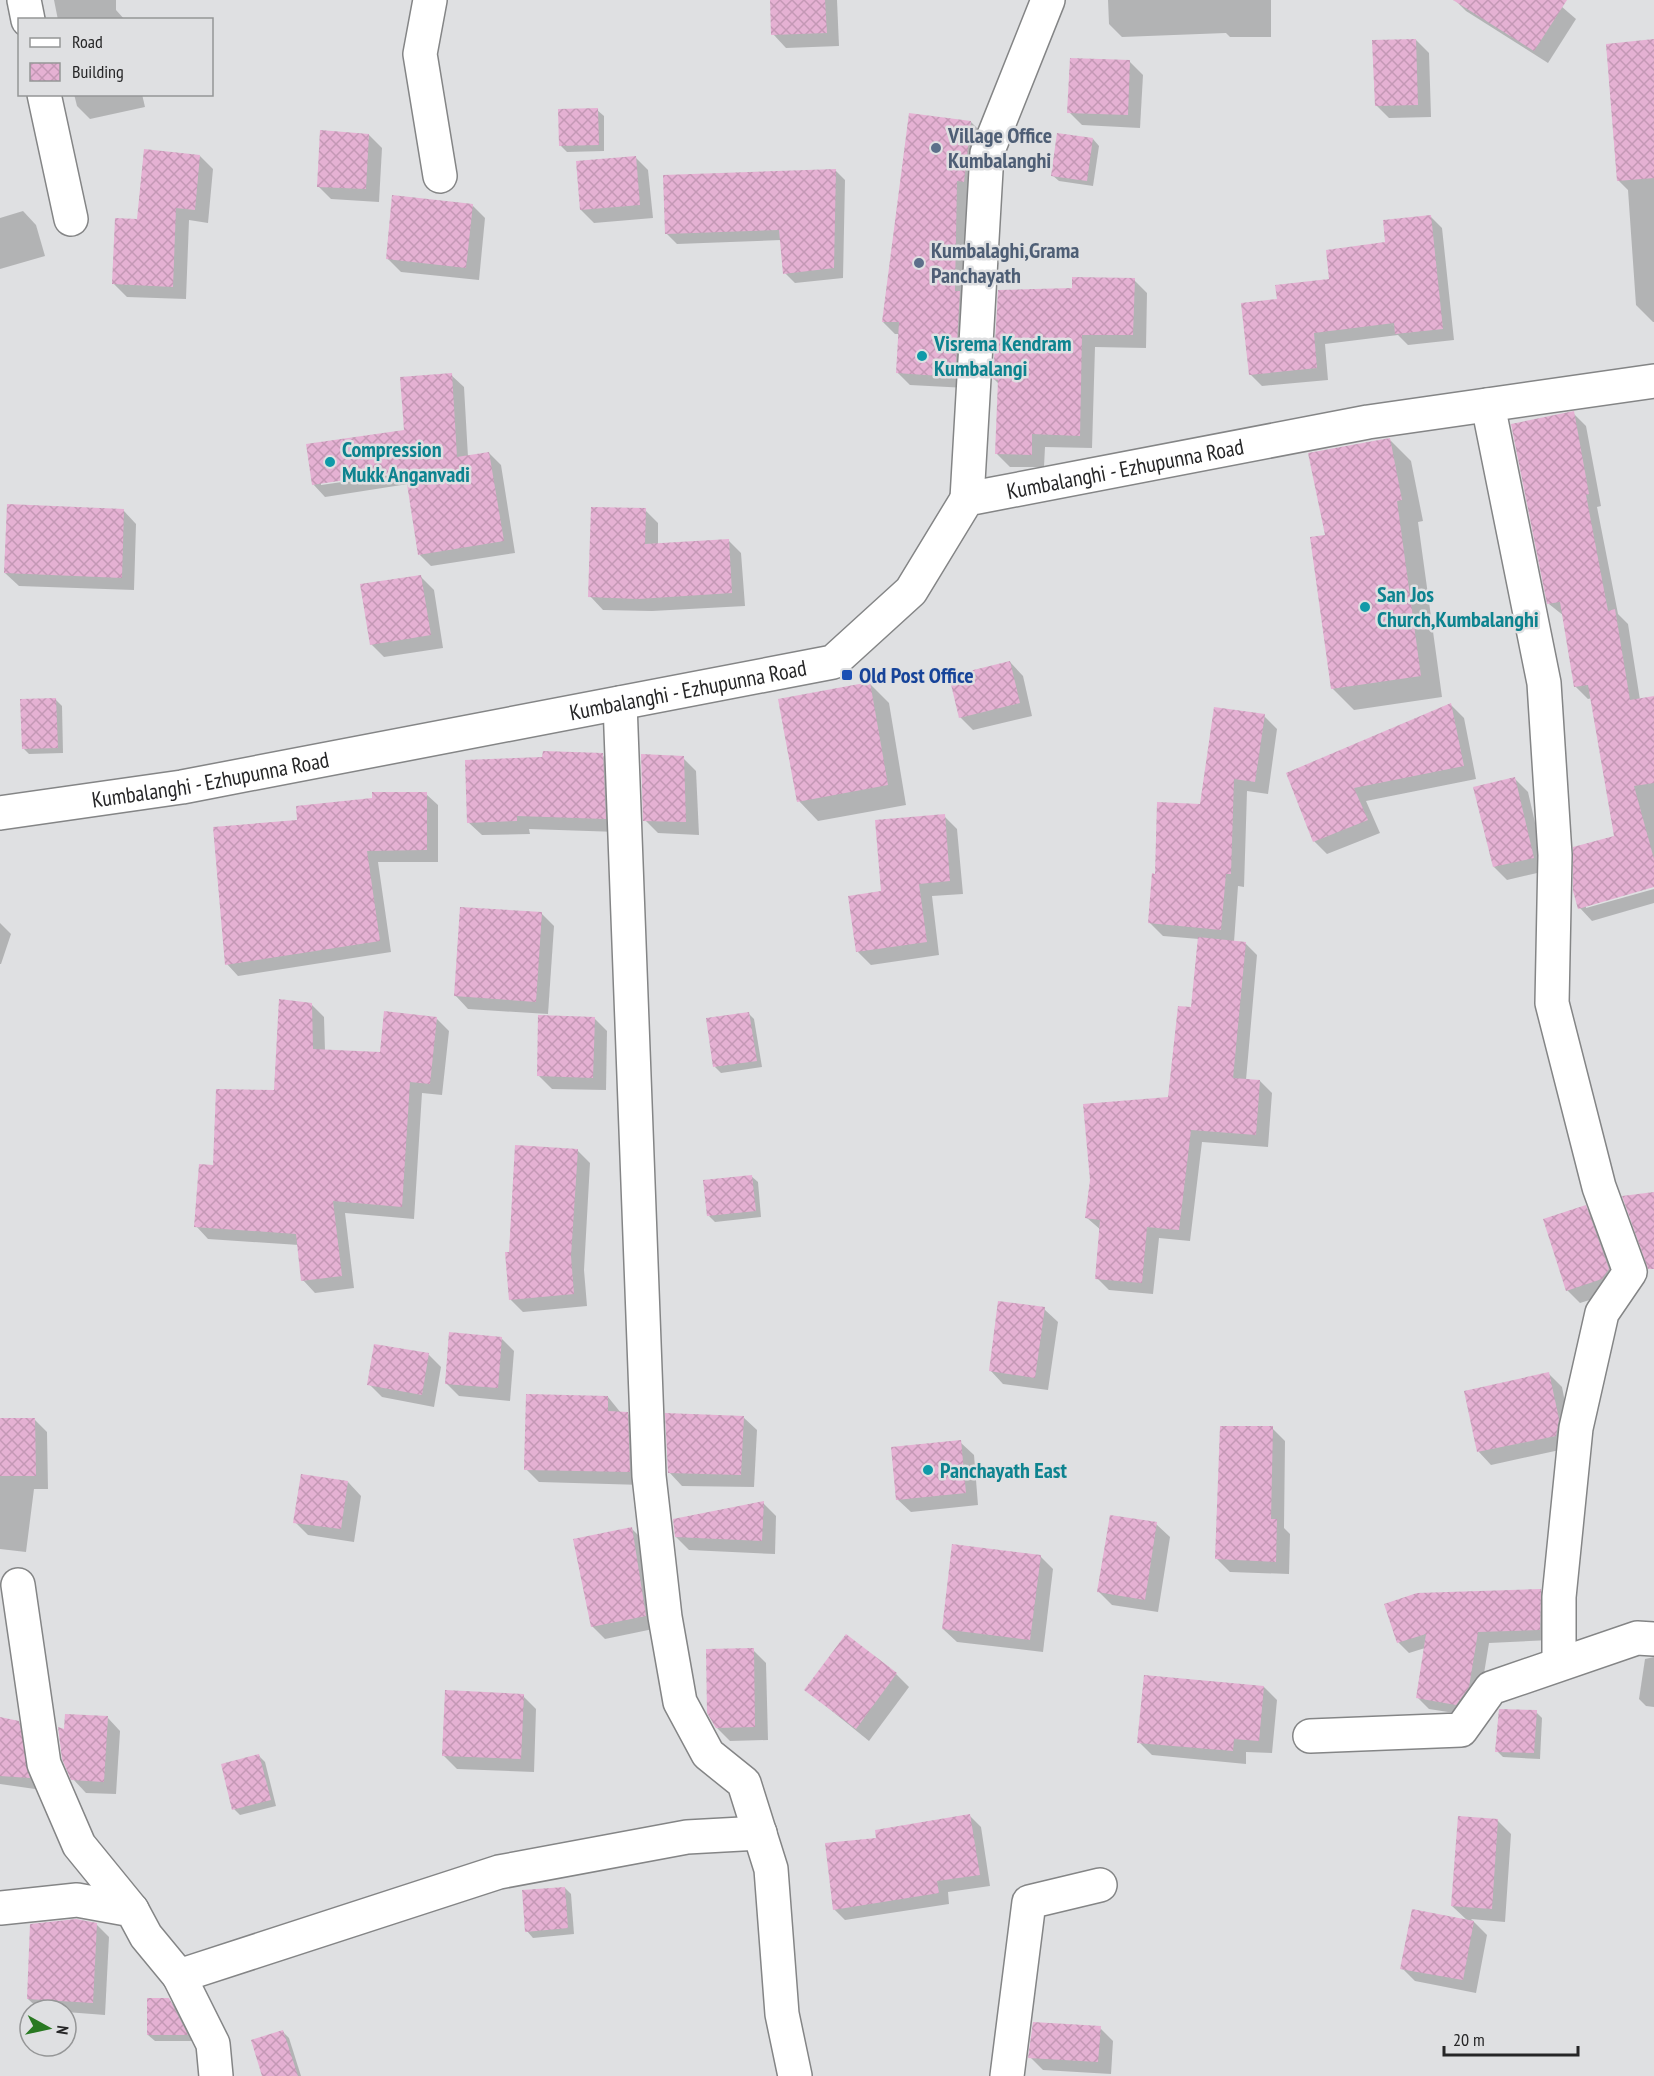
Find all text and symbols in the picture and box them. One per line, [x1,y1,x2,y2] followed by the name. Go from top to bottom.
[18,18,213,96] legend
[72,30,103,53] text: Road
[72,60,124,83] text: Building
[947,121,1052,174] place label: Village Office Kumbalanghi
[929,141,943,155] marker: Village Office Kumbalanghi
[931,236,1079,289] place label: Kumbalaghi,Grama Panchayath
[912,256,926,270] marker: Kumbalaghi,Grama Panchayath
[933,329,1072,382] place label: Visrema Kendram Kumbalangi
[915,349,929,363] marker: Visrema Kendram Kumbalangi
[1004,432,1246,505] street label: Kumbalanghi - Ezhupunna Road
[342,435,470,488] place label: Compression Mukk Anganvadi
[323,455,337,469] marker: Compression Mukk Anganvadi
[1377,580,1539,633] place label: San Jos Church,Kumbalanghi
[1358,600,1372,614] marker: San Jos Church,Kumbalanghi
[567,653,809,726] street label: Kumbalanghi - Ezhupunna Road
[859,661,974,689] place label: Old Post Office
[840,668,854,682] marker: Old Post Office
[90,745,331,814] street label: Kumbalanghi - Ezhupunna Road
[940,1456,1068,1484] place label: Panchayath East
[921,1463,935,1477] marker: Panchayath East
[18,1998,78,2058] north arrow
[1444,2019,1578,2057] scale bar
[52,2024,73,2036] text: N
[1453,2028,1485,2051] text: 20 m

